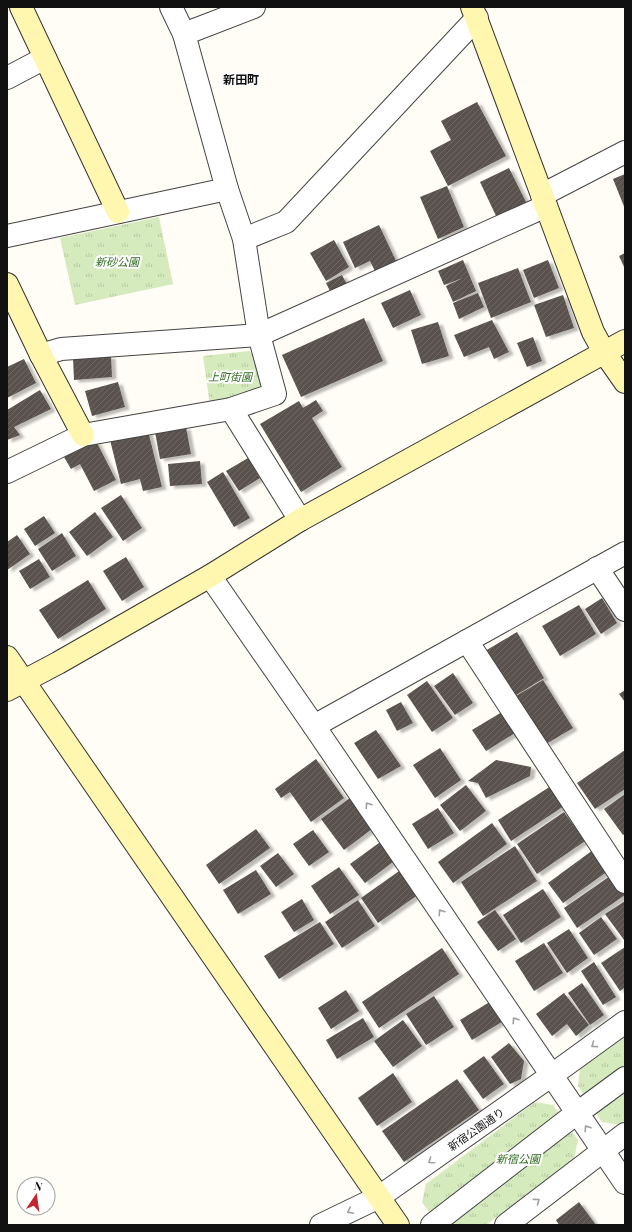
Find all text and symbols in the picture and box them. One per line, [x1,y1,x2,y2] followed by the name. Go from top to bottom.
[223,71,259,87] district label: 新田町
[95,254,141,269] park label: 新砂公園
[208,369,254,384] park label: 上町街園
[365,802,373,809] one-way arrow
[439,910,446,917] one-way arrow
[512,1017,520,1024] one-way arrow
[591,1040,598,1047] one-way arrow
[445,1104,507,1154] street label: 新宿公園通り
[585,1125,592,1132] one-way arrow
[496,1151,542,1166] park label: 新宿公園
[428,1156,435,1163] one-way arrow
[16,1176,56,1216] north arrow
[33,1178,44,1194] text: N
[532,1199,539,1206] one-way arrow
[346,1206,354,1214] one-way arrow

